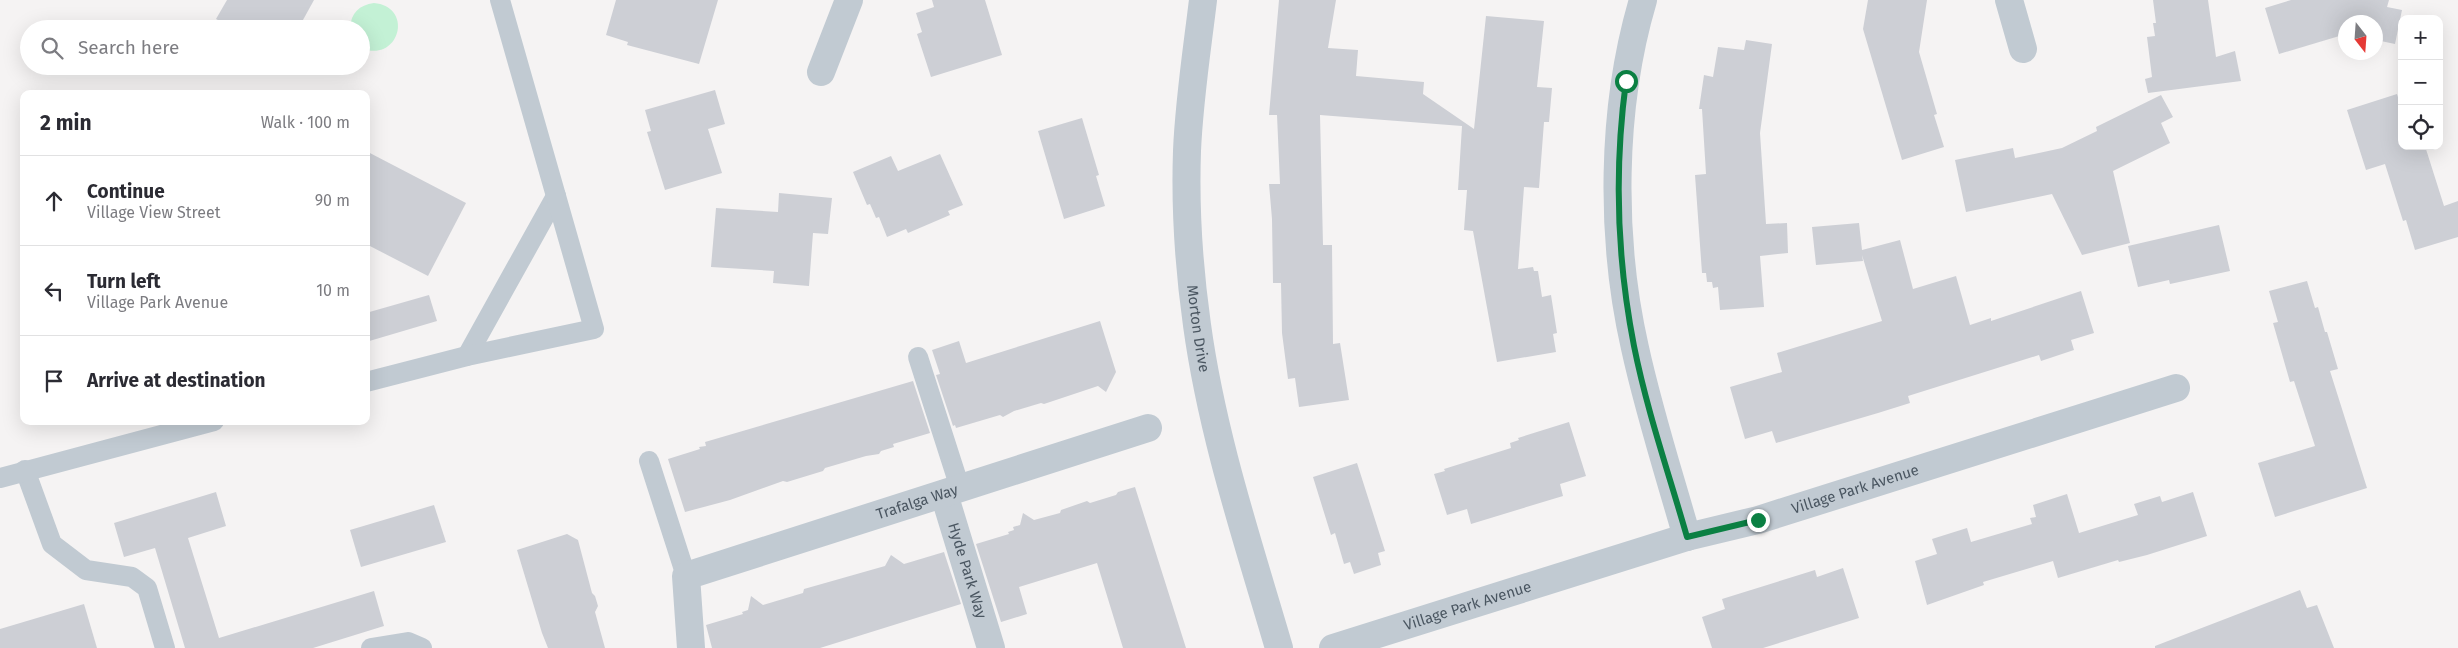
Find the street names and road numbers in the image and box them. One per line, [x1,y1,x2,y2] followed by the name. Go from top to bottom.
[1183,284,1214,374] street label: Morton Drive
[1789,461,1921,518] street label: Village Park Avenue
[874,480,961,523] street label: Trafalga Way
[944,520,991,621] street label: Hyde Park Way
[1402,577,1533,634] street label: Village Park Avenue

